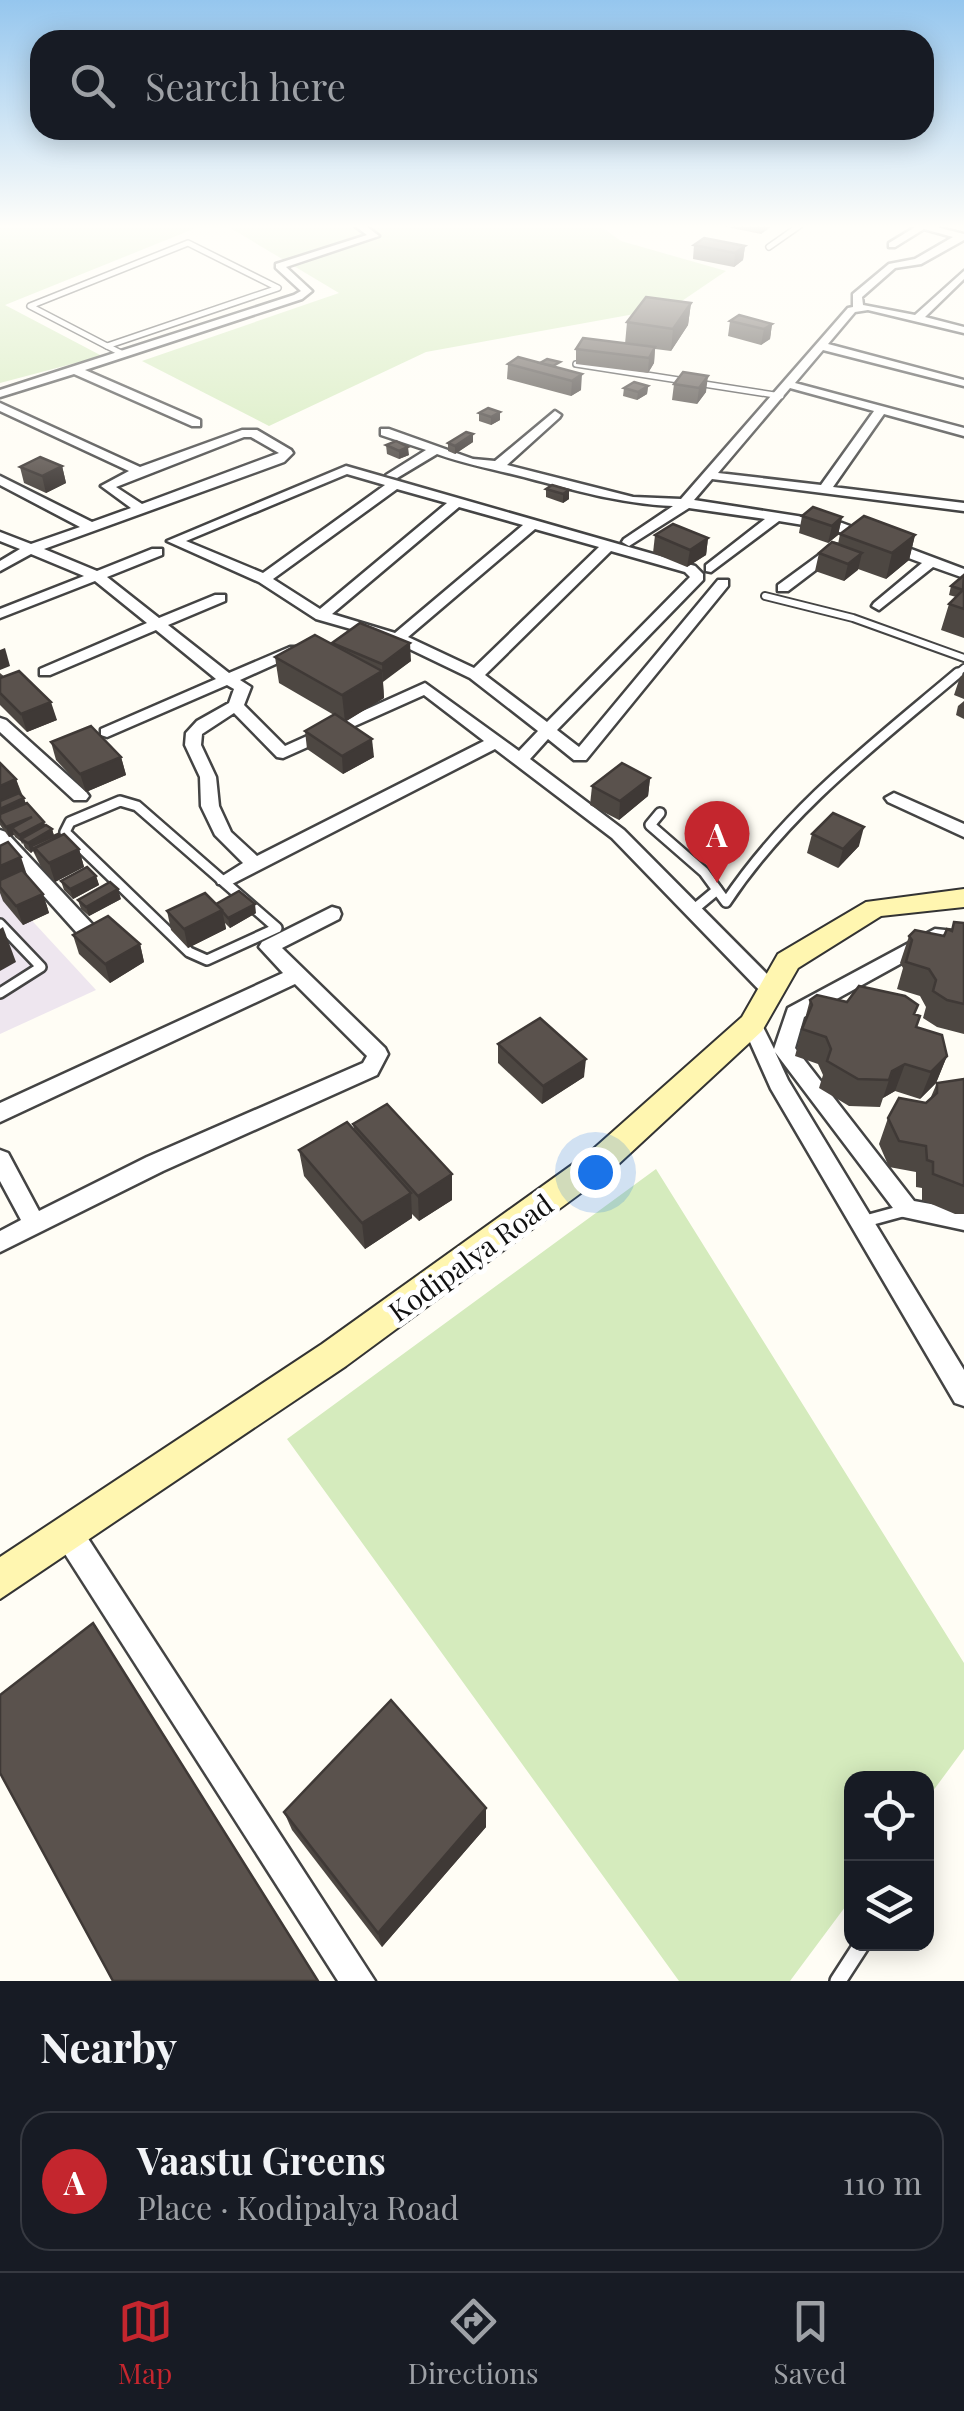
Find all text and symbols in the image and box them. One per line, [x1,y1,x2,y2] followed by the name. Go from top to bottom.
[30,30,934,140] search box
[65,58,120,113] icon: search
[145,60,346,111] text: Search here
[684,800,750,883] pin: A
[570,1147,621,1198] your location
[380,1185,560,1329] street label: Kodipalya Road
[844,1771,934,1951] map controls
[844,1771,934,1861] button: locate
[844,1861,934,1951] button: layers
[40,2018,177,2074] text: Nearby
[137,2134,386,2185] text: Vaastu Greens
[64,2160,85,2203] text: A
[843,2160,922,2203] text: 110 m
[137,2185,459,2228] text: Place · Kodipalya Road
[118,2294,173,2391] tab: Map
[408,2294,538,2391] tab: Directions
[774,2294,846,2391] tab: Saved

